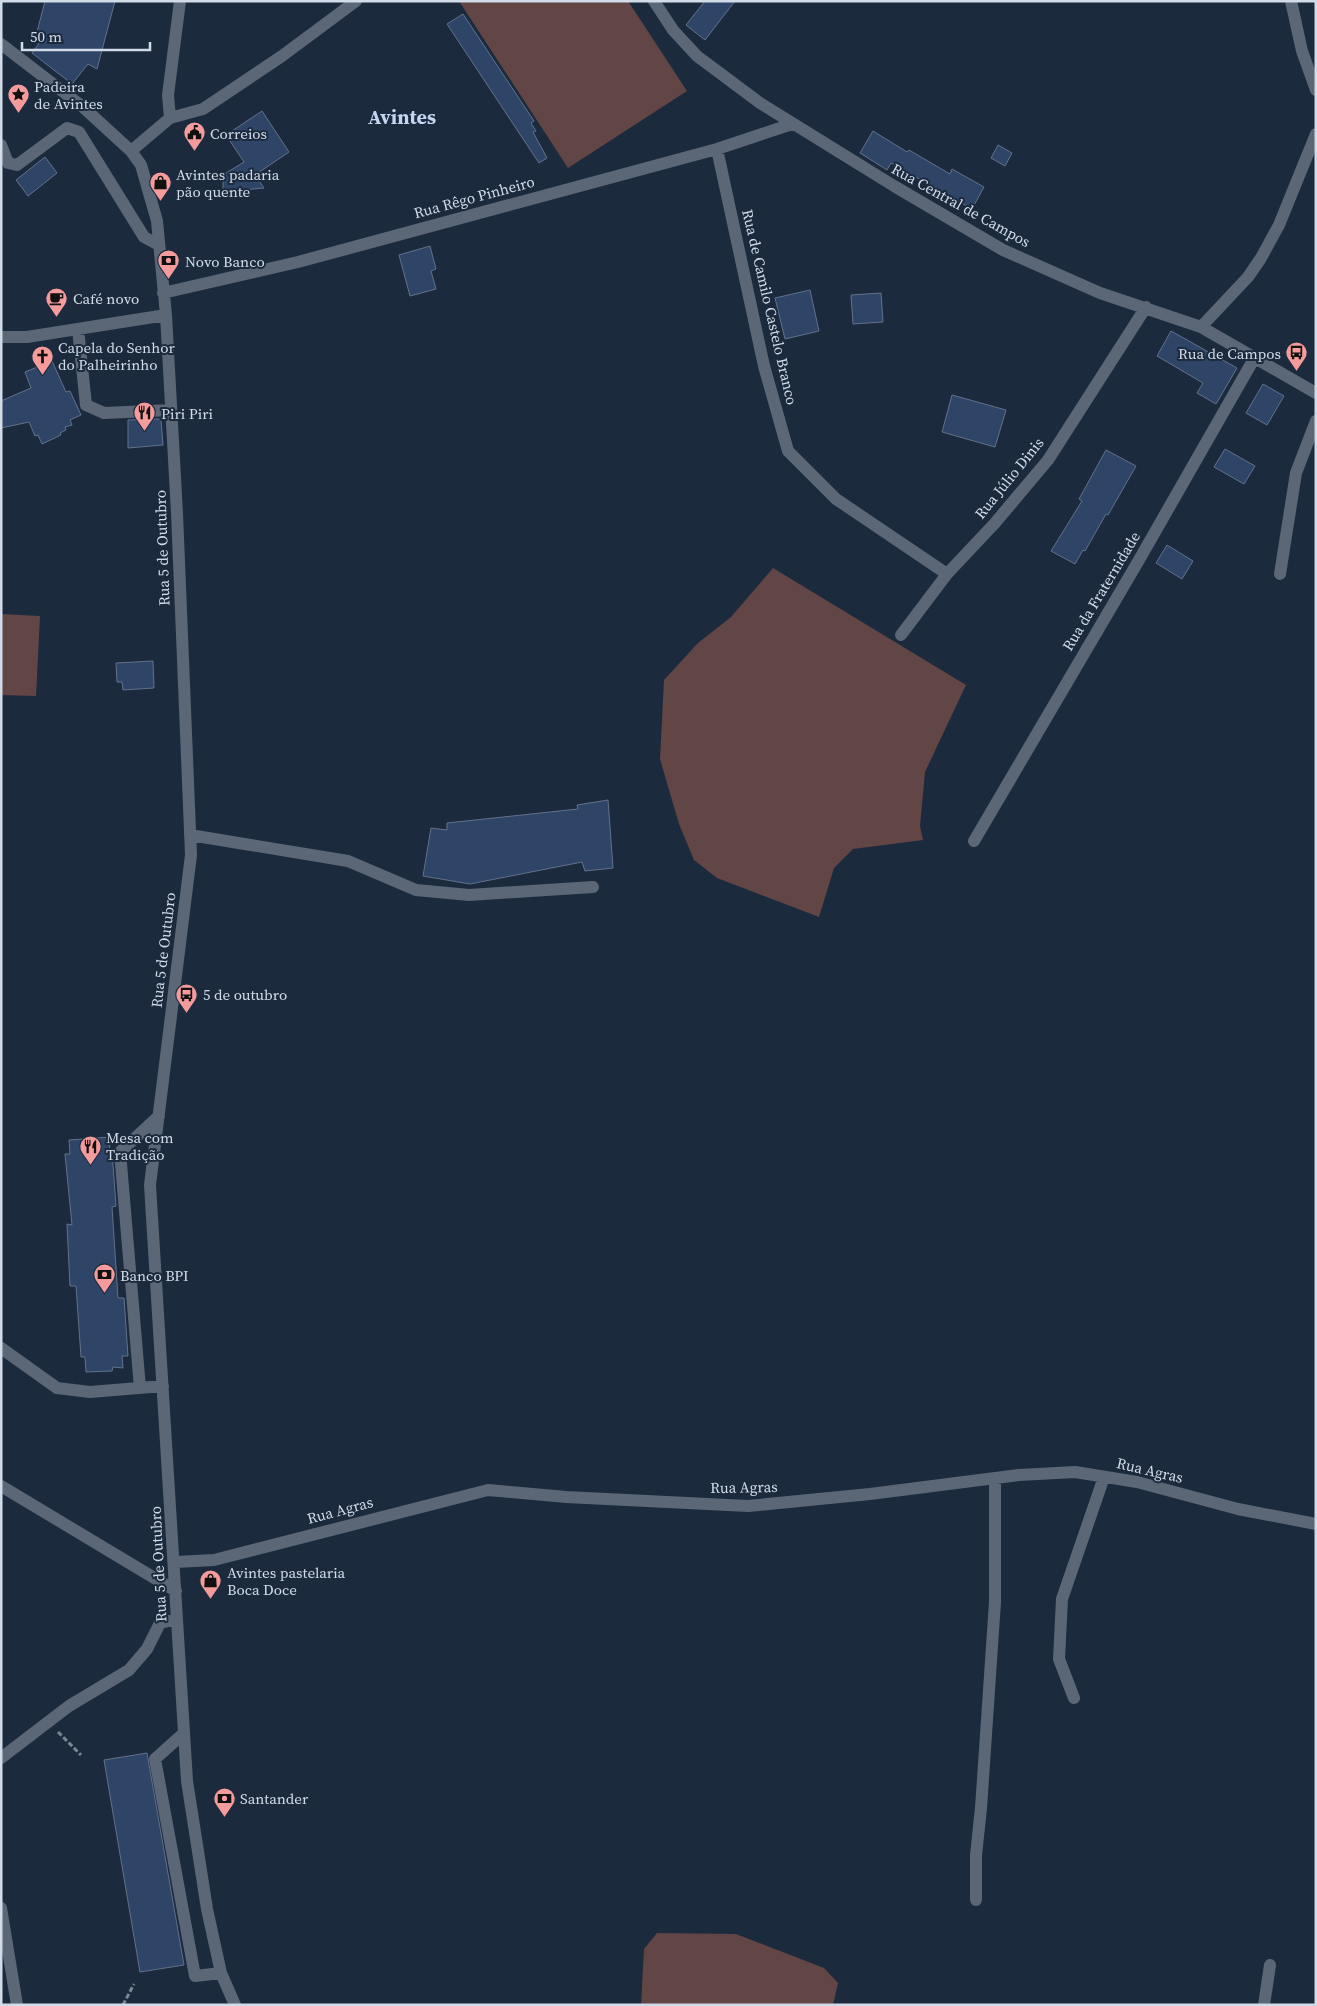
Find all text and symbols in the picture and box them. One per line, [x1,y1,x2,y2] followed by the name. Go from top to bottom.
[22,20,150,52] scale bar
[30,26,62,47] text: 50 m
[34,76,103,114] place label: Padeira de Avintes
[6,83,30,114] place icon: Padeira de Avintes
[368,103,436,131] district label: Avintes
[182,121,206,152] public building icon: Correios
[210,123,267,144] place label: Correios
[888,158,1034,252] street label: Rua Central de Campos
[176,164,280,202] place label: Avintes padaria pão quente
[148,171,172,202] shop icon: Avintes padaria pão quente
[411,171,537,223] street label: Rua Rêgo Pinheiro
[737,207,803,407] street label: Rua de Camilo Castelo Branco
[157,249,181,280] bank icon: Novo Banco
[185,251,265,272] place label: Novo Banco
[45,286,69,317] cafe icon: Café novo
[73,288,139,309] place label: Café novo
[58,337,175,375] place label: Capela do Senhor do Palheirinho
[1285,341,1309,372] bus stop icon: Rua de Campos
[1178,343,1281,364] place label: Rua de Campos
[30,344,54,375] church icon: Capela do Senhor do Palheirinho
[133,401,157,432] restaurant icon: Piri Piri
[161,403,213,424] place label: Piri Piri
[970,433,1048,523] street label: Rua Júlio Dinis
[149,490,175,606] street label: Rua 5 de Outubro
[1057,527,1145,655] street label: Rua da Fraternidade
[145,891,181,1009] street label: Rua 5 de Outubro
[175,982,199,1013] bus stop icon: 5 de outubro
[203,984,287,1005] place label: 5 de outubro
[106,1127,174,1165] place label: Mesa com Tradição
[78,1134,102,1165] restaurant icon: Mesa com Tradição
[92,1263,116,1294] bank icon: Banco BPI
[120,1265,188,1286] place label: Banco BPI
[1115,1452,1185,1488] street label: Rua Agras
[710,1476,778,1498] street label: Rua Agras
[305,1491,375,1529] street label: Rua Agras
[144,1505,172,1623] street label: Rua 5 de Outubro
[227,1562,346,1600] place label: Avintes pastelaria Boca Doce
[199,1569,223,1600] shop icon: Avintes pastelaria Boca Doce
[212,1786,236,1817] bank icon: Santander
[240,1788,309,1809] place label: Santander

